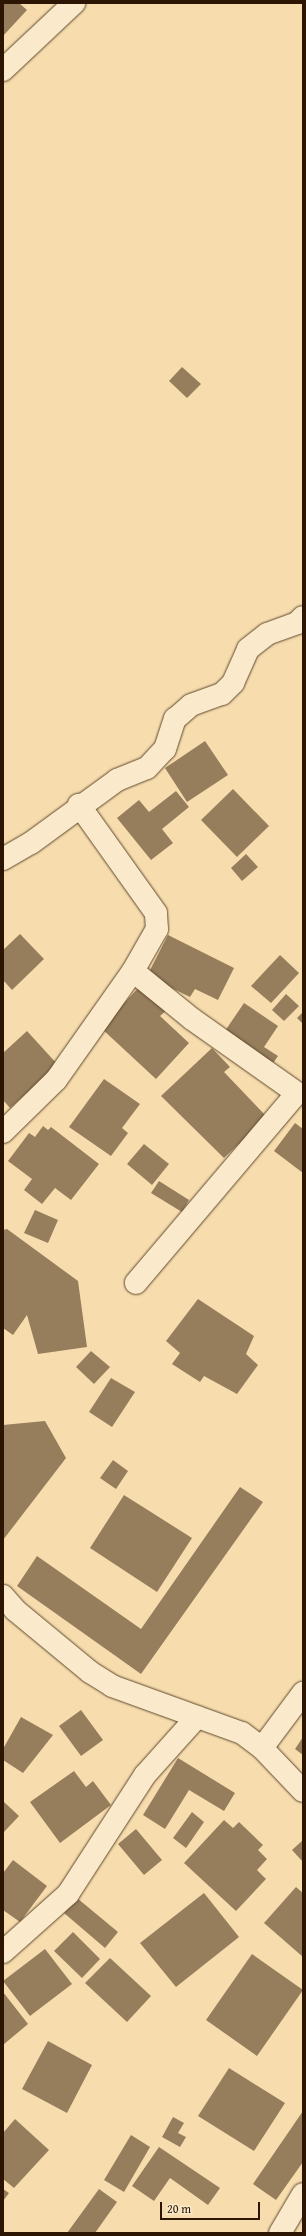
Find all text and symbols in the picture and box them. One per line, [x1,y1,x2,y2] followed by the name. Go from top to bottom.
[162,2194,262,2220] scale bar
[167,2200,191,2217] text: 20 m

